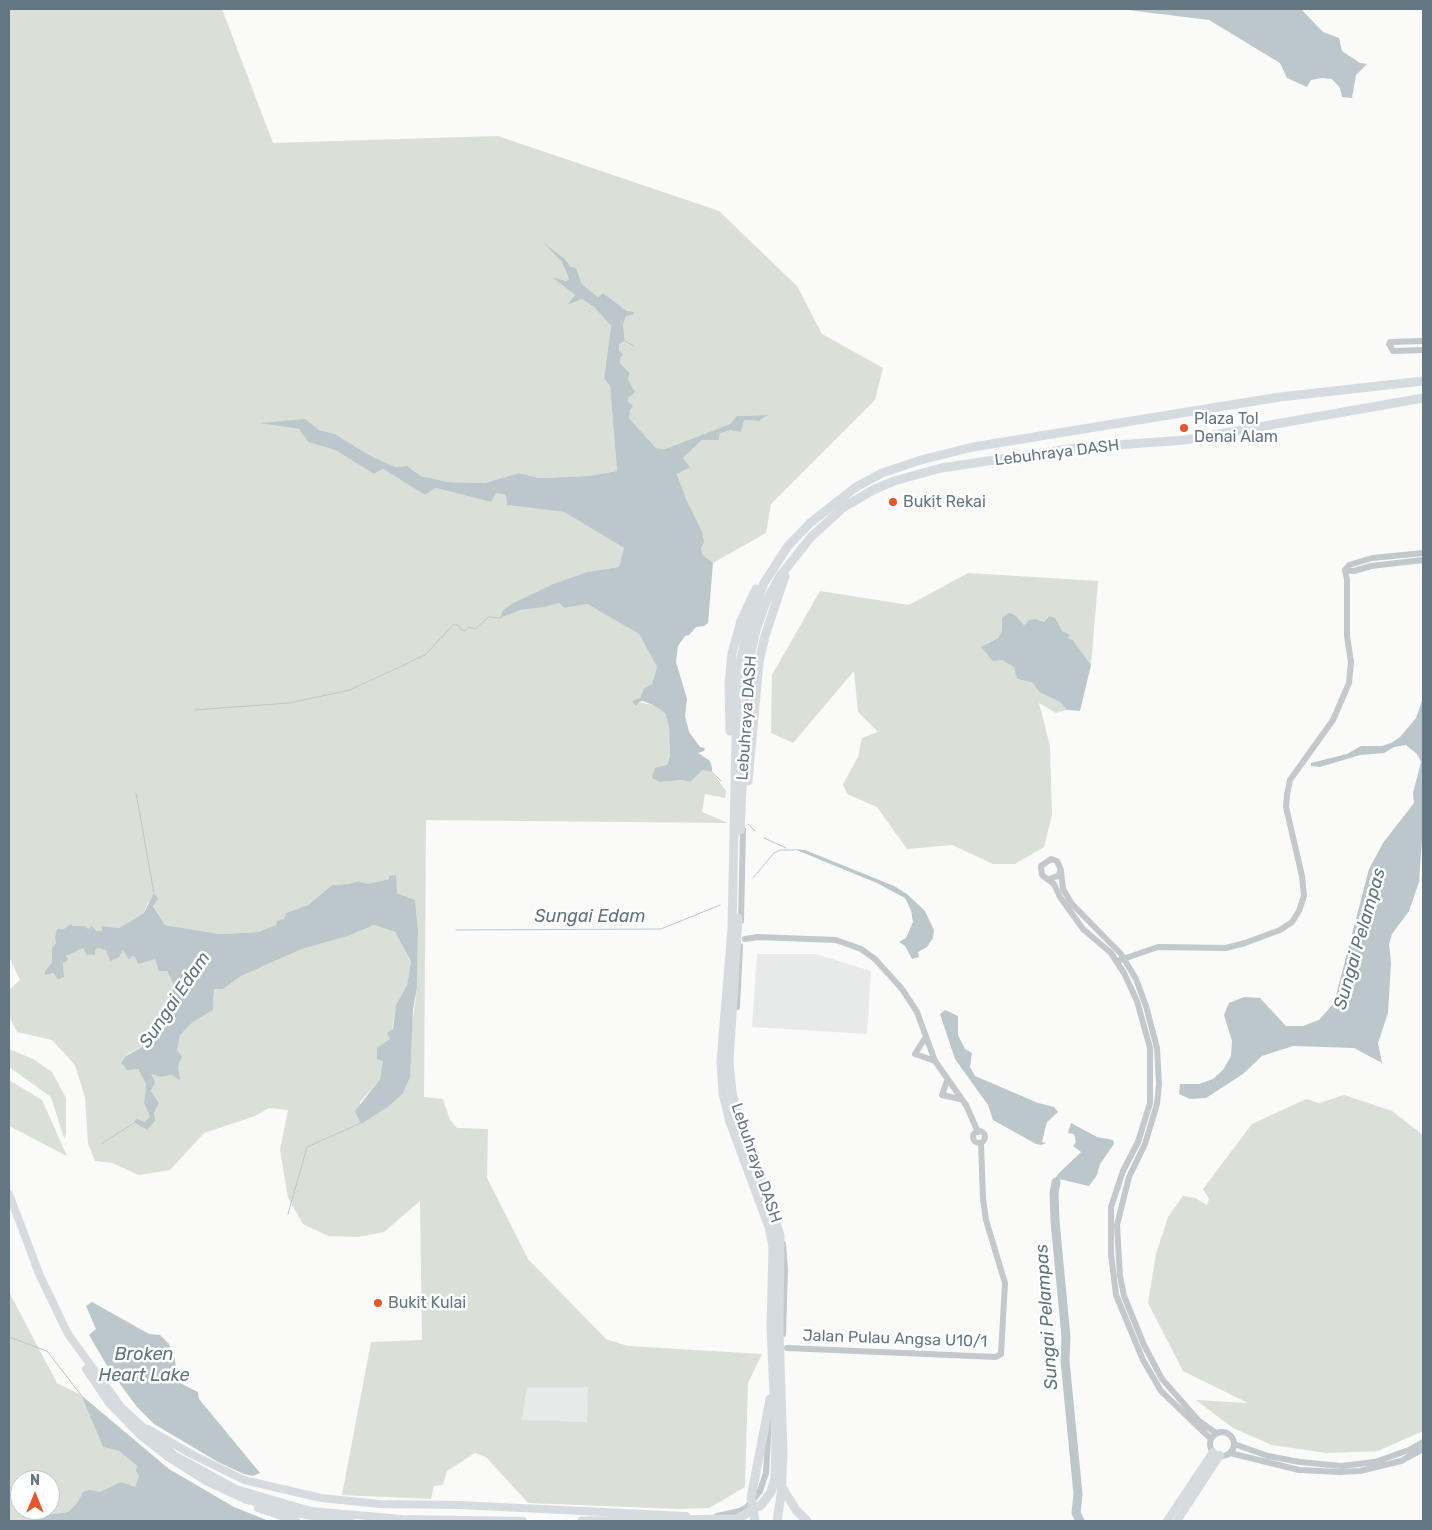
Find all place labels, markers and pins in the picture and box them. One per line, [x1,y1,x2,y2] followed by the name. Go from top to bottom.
[1194,409,1278,447] place label: Plaza Tol Denai Alam
[1178,422,1190,434] marker: Plaza Tol Denai Alam
[903,492,986,512] place label: Bukit Rekai
[887,496,899,508] marker: Bukit Rekai
[388,1293,466,1313] place label: Bukit Kulai
[372,1297,384,1309] marker: Bukit Kulai

